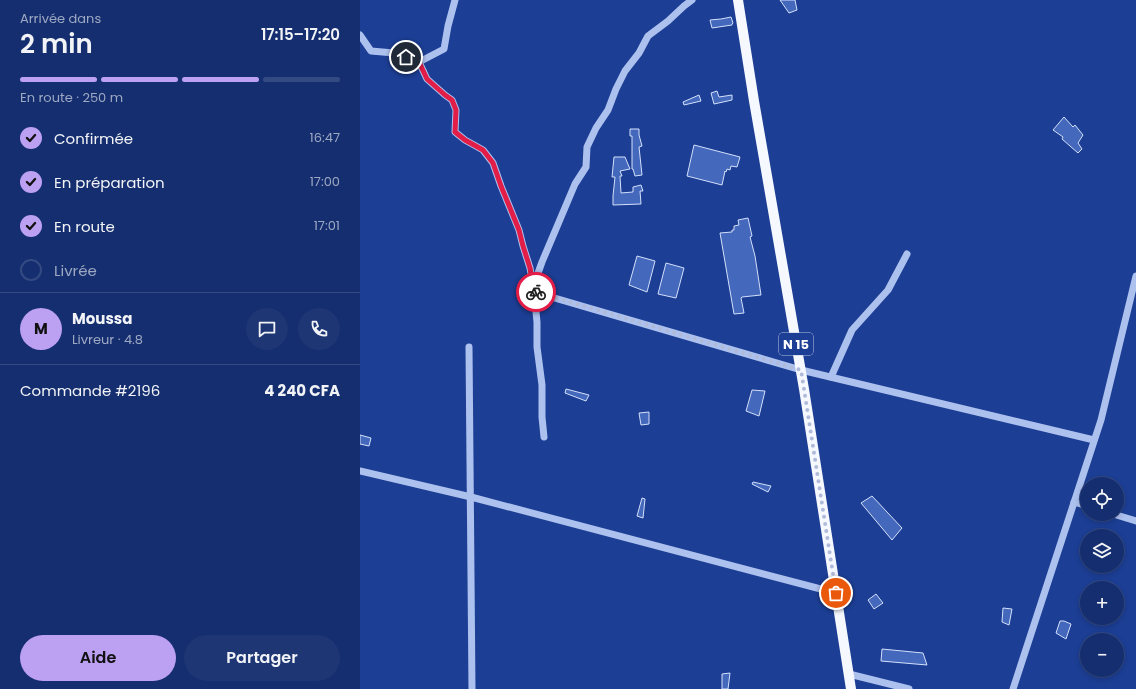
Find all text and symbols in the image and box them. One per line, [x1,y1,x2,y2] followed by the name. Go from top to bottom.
[20,9,101,28] text: Arrivée dans
[261,24,340,45] text: 17:15–17:20
[20,26,93,62] text: 2 min
[389,40,423,74] pin
[395,46,417,68] icon: home
[20,88,123,107] text: En route · 250 m
[20,127,42,149] icon: check
[54,128,133,149] text: Confirmée
[310,128,340,147] text: 16:47
[20,171,42,193] icon: check
[54,172,165,193] text: En préparation
[310,172,340,191] text: 17:00
[20,215,42,237] icon: check
[54,216,115,237] text: En route
[314,216,340,235] text: 17:01
[54,260,97,281] text: Livrée
[516,272,556,312] courier
[525,281,547,303] icon: bike
[72,308,132,329] text: Moussa
[246,308,288,350] button: chat
[298,308,340,350] button: phone
[34,318,48,339] text: M
[72,330,143,349] text: Livreur · 4.8
[779,333,813,355] road number: N 15
[20,380,160,401] text: Commande #2196
[264,380,340,401] text: 4 240 CFA
[1080,477,1124,677] map controls
[1080,477,1124,521] button: locate
[1080,529,1124,573] button: layers
[819,576,853,610] pin
[1080,581,1124,625] button: +
[825,582,847,604] icon: bag
[1080,633,1124,677] button: −
[20,635,176,681] button: Aide
[184,635,340,681] button: Partager

